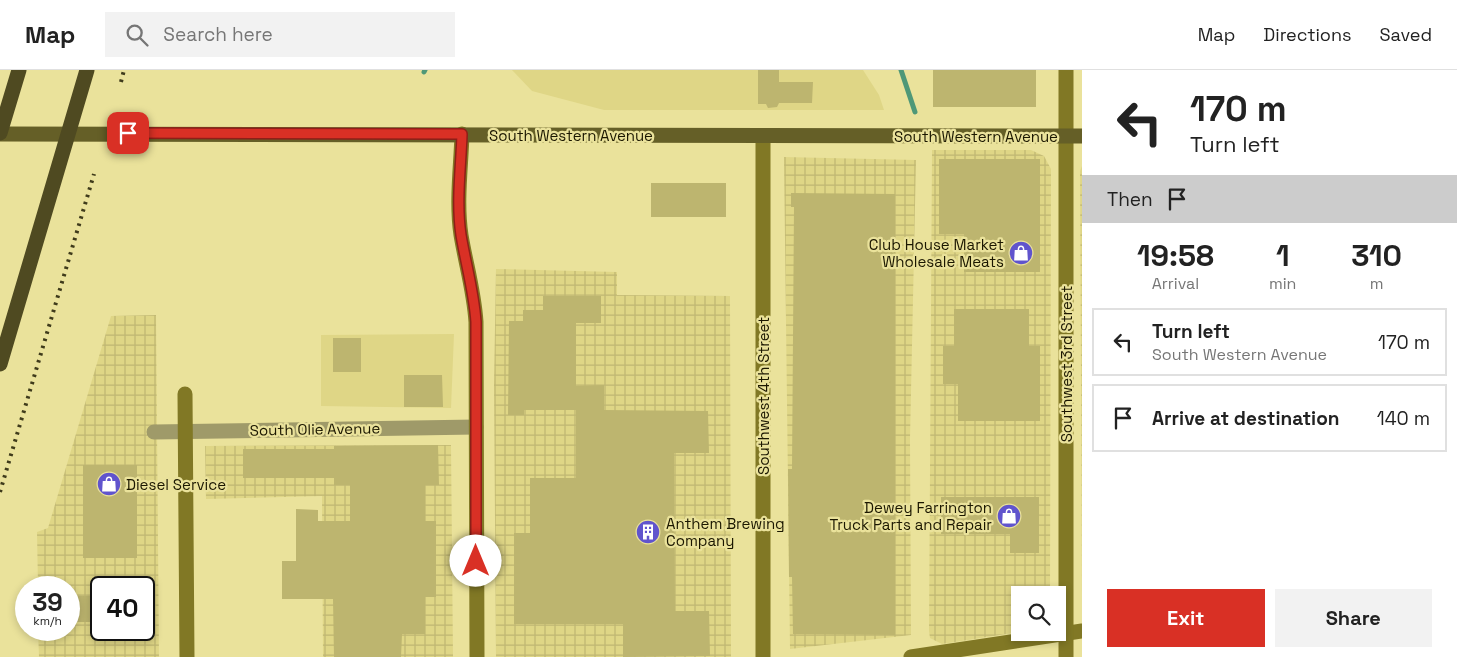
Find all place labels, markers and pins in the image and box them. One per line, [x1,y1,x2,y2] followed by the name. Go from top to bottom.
[107,112,149,154] pin
[869,235,1004,271] place label: Club House Market Wholesale Meats
[1008,240,1034,266] shop icon: Club House Market Wholesale Meats
[96,471,122,497] shop icon: Diesel Service
[126,475,226,494] place label: Diesel Service
[830,498,992,534] place label: Dewey Farrington Truck Parts and Repair
[996,503,1022,529] shop icon: Dewey Farrington Truck Parts and Repair
[666,514,785,550] place label: Anthem Brewing Company
[635,519,661,545] building icon: Anthem Brewing Company

